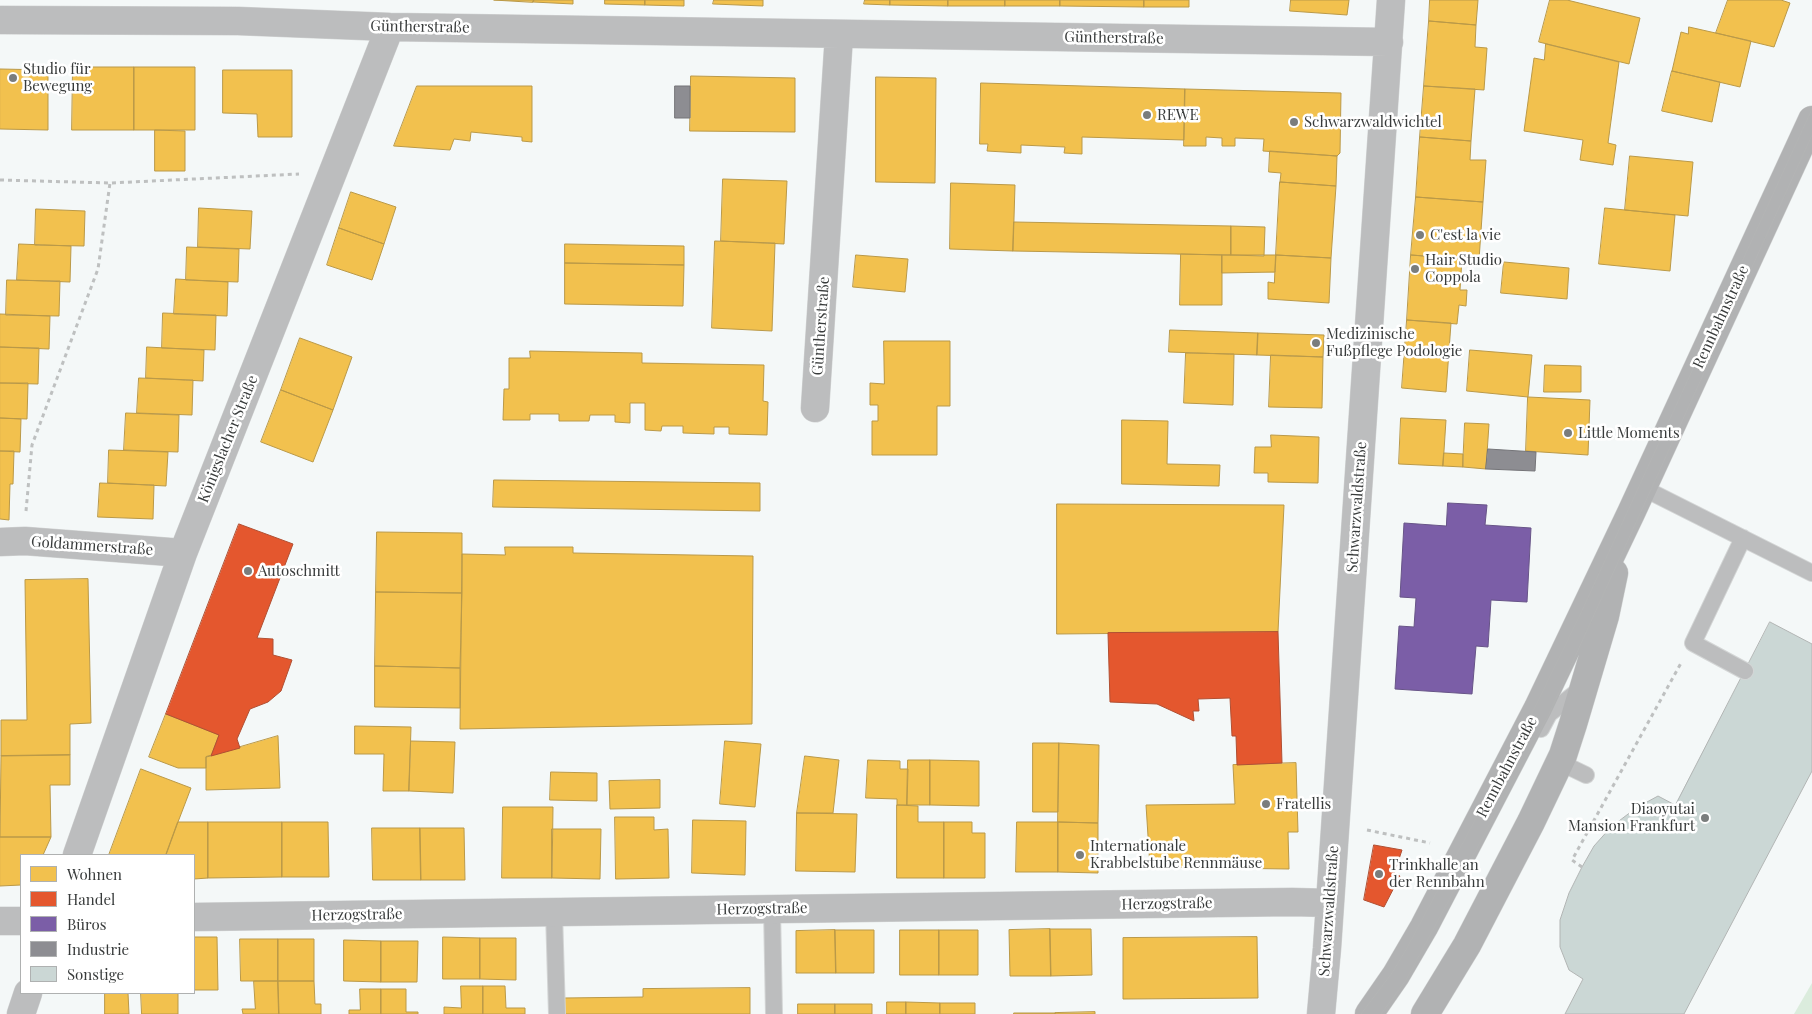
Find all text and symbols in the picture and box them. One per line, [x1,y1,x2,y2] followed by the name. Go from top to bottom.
[370,17,470,37] street label: Güntherstraße
[1064,28,1164,48] street label: Güntherstraße
[23,60,92,95] place label: Studio für Bewegung
[7,72,19,84] marker: Studio für Bewegung
[1157,106,1199,124] place label: REWE
[1141,109,1153,121] marker: REWE
[1304,113,1442,131] place label: Schwarzwaldwichtel
[1288,116,1300,128] marker: Schwarzwaldwichtel
[1430,226,1501,244] place label: C'est la vie
[1414,229,1426,241] marker: C'est la vie
[1425,251,1502,286] place label: Hair Studio Coppola
[1409,263,1421,275] marker: Hair Studio Coppola
[1689,263,1753,371] street label: Rennbahnstraße
[809,276,833,376] street label: Güntherstraße
[1326,325,1462,360] place label: Medizinische Fußpflege Podologie
[1310,337,1322,349] marker: Medizinische Fußpflege Podologie
[194,373,262,505] street label: Königslacher Straße
[1578,424,1680,442] place label: Little Moments
[1562,427,1574,439] marker: Little Moments
[1343,441,1371,573] street label: Schwarzwaldstraße
[30,533,154,559] street label: Goldammerstraße
[258,562,340,580] place label: Autoschmitt
[242,565,254,577] marker: Autoschmitt
[1473,714,1541,820] street label: Rennbahnstraße
[1276,795,1331,813] place label: Fratellis
[1260,798,1272,810] marker: Fratellis
[1568,800,1695,835] place label: Diaoyutai Mansion Frankfurt
[1699,812,1711,824] marker: Diaoyutai Mansion Frankfurt
[1090,837,1262,872] place label: Internationale Krabbelstube Rennmäuse
[1315,845,1343,977] street label: Schwarzwaldstraße
[1074,849,1086,861] marker: Internationale Krabbelstube Rennmäuse
[20,854,195,994] legend
[1389,856,1485,891] place label: Trinkhalle an der Rennbahn
[67,864,122,884] text: Wohnen
[1373,868,1385,880] marker: Trinkhalle an der Rennbahn
[67,889,115,909] text: Handel
[1121,894,1213,914] street label: Herzogstraße
[716,899,808,919] street label: Herzogstraße
[311,905,403,925] street label: Herzogstraße
[67,914,106,934] text: Büros
[67,939,129,959] text: Industrie
[67,964,124,984] text: Sonstige

